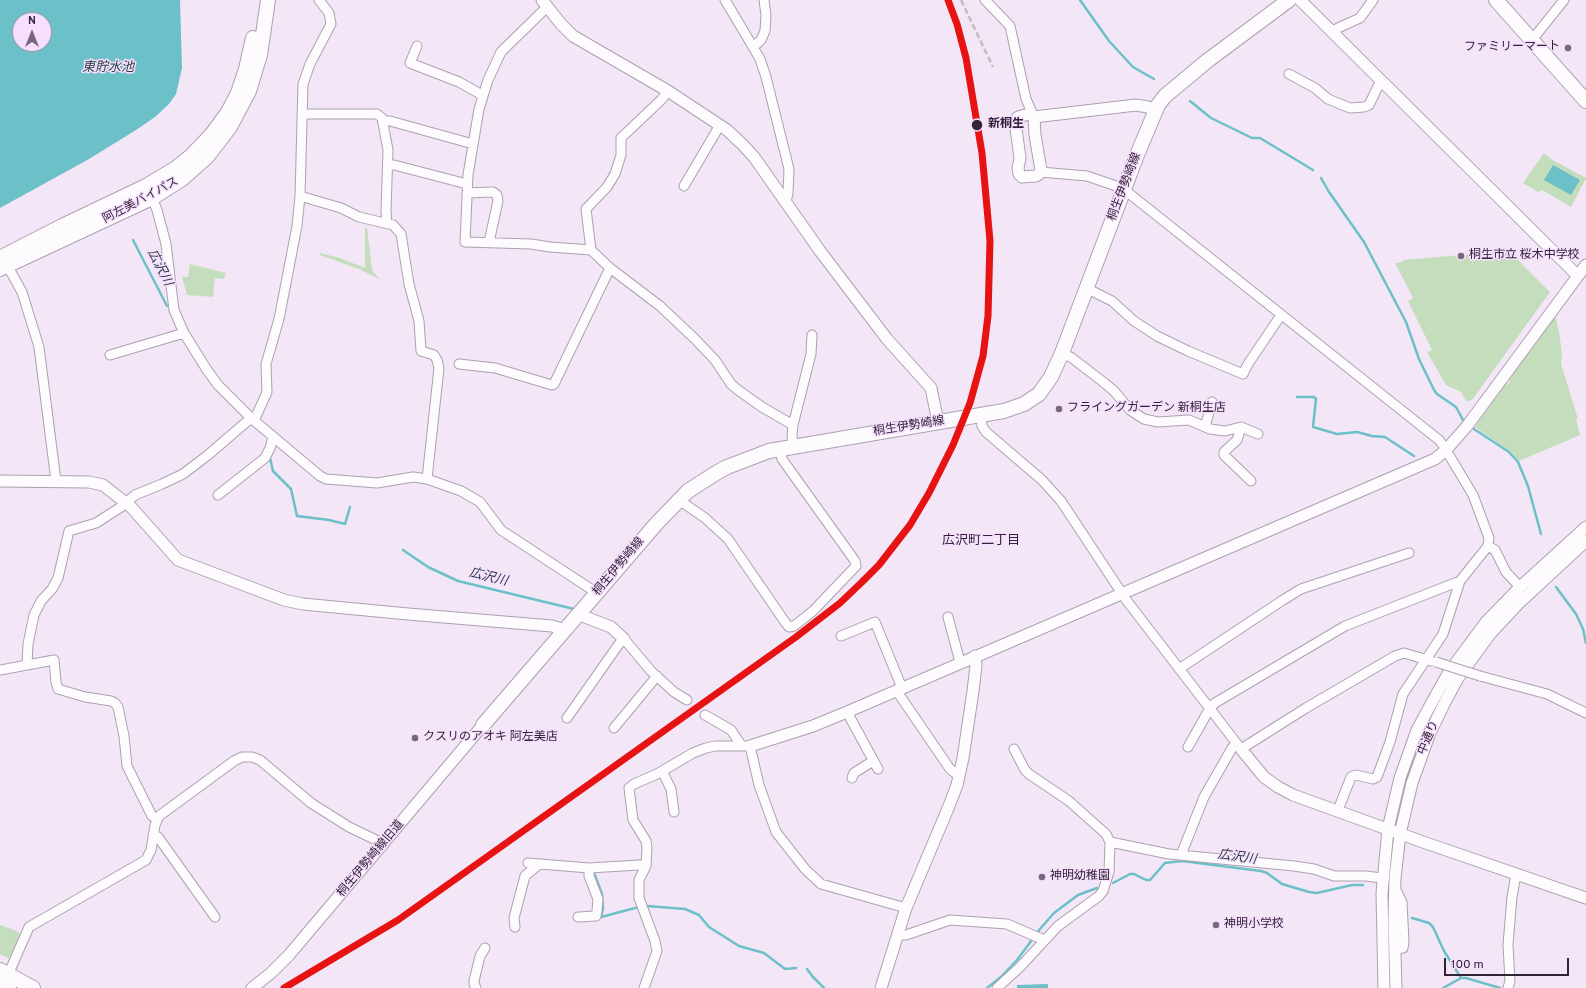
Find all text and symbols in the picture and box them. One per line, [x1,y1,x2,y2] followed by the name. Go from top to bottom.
[12,12,52,52] north arrow
[28,14,36,28] text: N
[1464,41,1560,55] place label: ファミリーマート
[1563,43,1573,53] marker: ファミリーマート
[82,60,134,76] water label: 東貯水池
[970,118,984,132] marker: 新桐生
[988,118,1024,132] place label: 新桐生
[1105,151,1145,223] street label: 桐生伊勢崎線
[101,175,181,227] street label: 阿左美バイパス
[143,247,175,289] water label: 広沢川
[1469,249,1580,263] place label: 桐生市立 桜木中学校
[1456,251,1466,261] marker: 桐生市立 桜木中学校
[1067,402,1226,416] place label: フライングガーデン 新桐生店
[1054,404,1064,414] marker: フライングガーデン 新桐生店
[872,414,946,440] street label: 桐生伊勢崎線
[942,533,1020,549] district label: 広沢町二丁目
[590,535,648,599] street label: 桐生伊勢崎線
[467,566,509,590] water label: 広沢川
[1415,719,1443,757] street label: 中通り
[423,731,558,745] place label: クスリのアオキ 阿左美店
[410,733,420,743] marker: クスリのアオキ 阿左美店
[335,818,407,900] street label: 桐生伊勢崎線旧道
[1217,848,1257,868] water label: 広沢川
[1050,870,1110,884] place label: 神明幼稚園
[1037,872,1047,882] marker: 神明幼稚園
[1224,918,1284,932] place label: 神明小学校
[1211,920,1221,930] marker: 神明小学校
[1446,950,1571,976] scale bar
[1451,957,1484,973] text: 100 m

